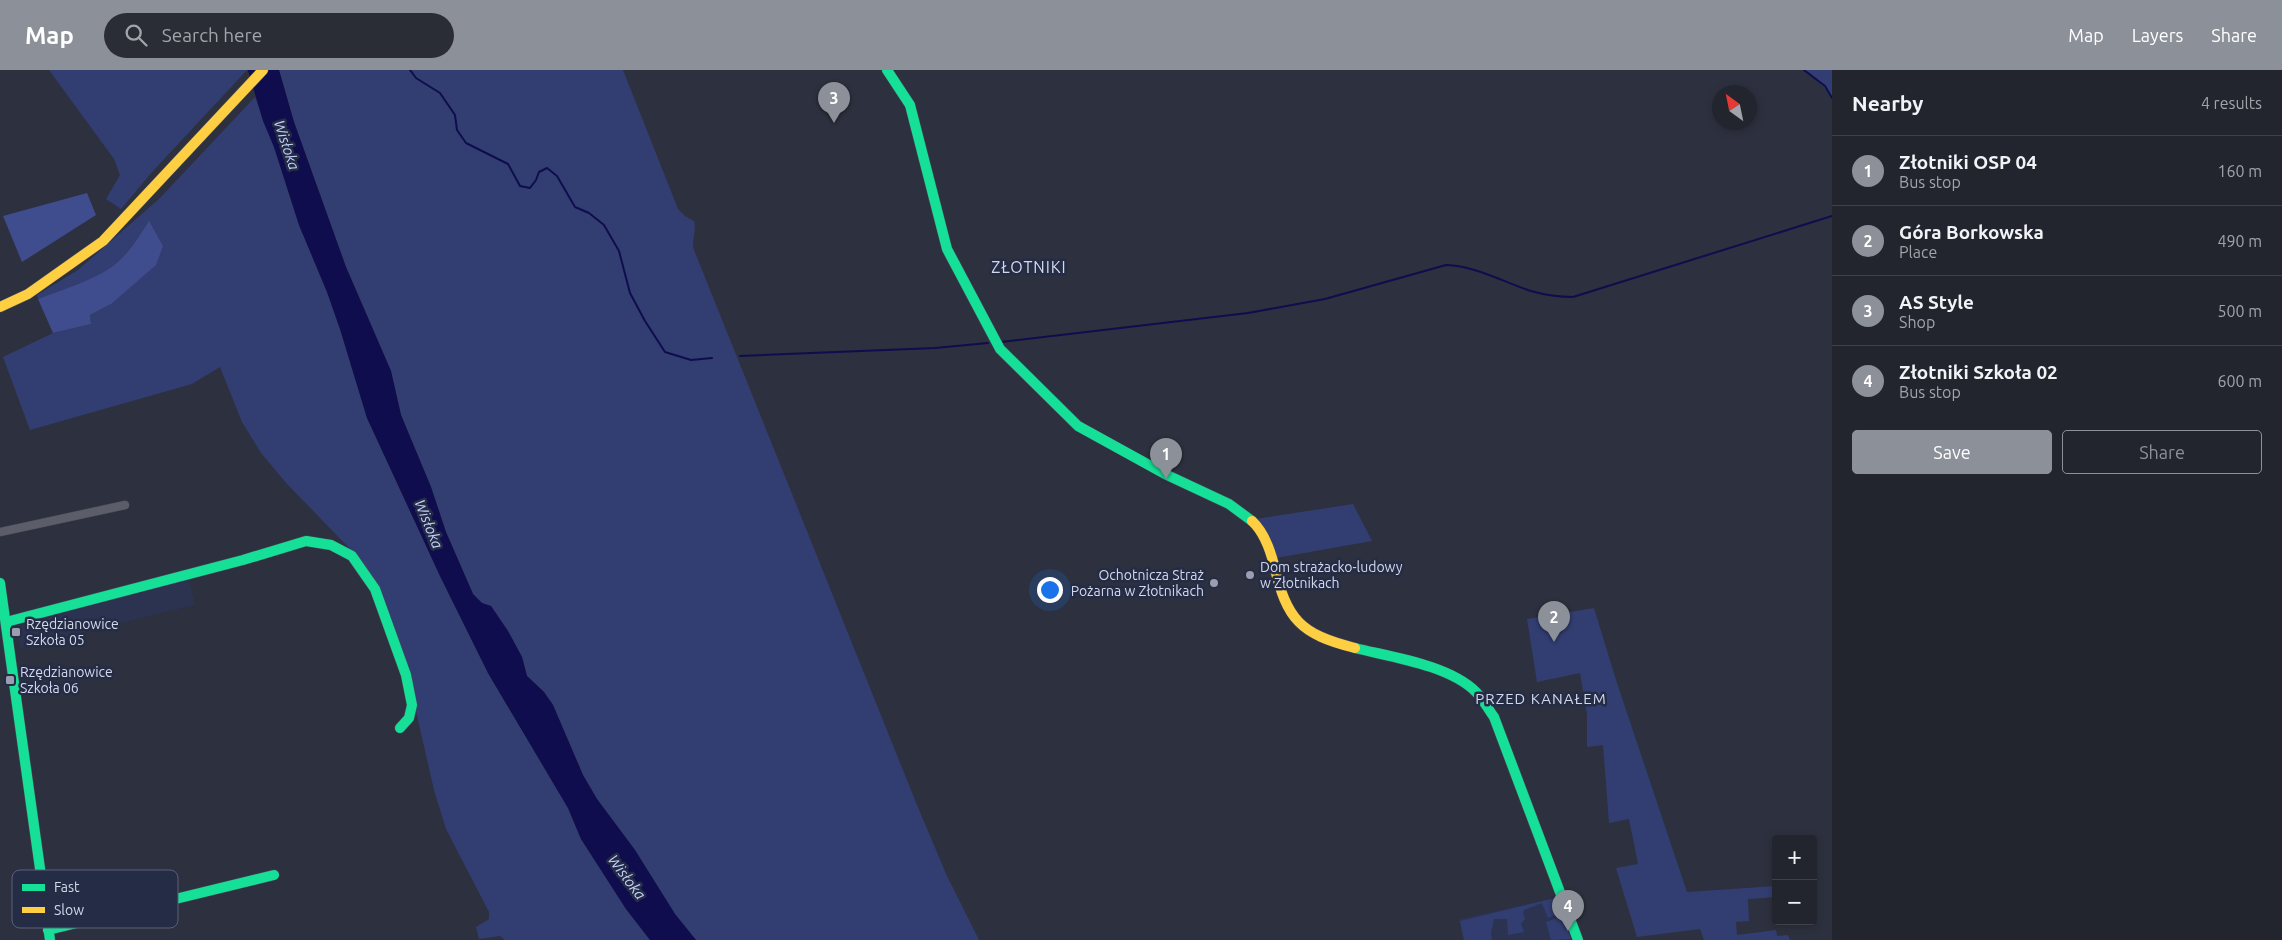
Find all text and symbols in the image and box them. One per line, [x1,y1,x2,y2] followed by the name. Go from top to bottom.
[104,13,454,58] search box
[122,21,150,49] icon: search
[25,22,74,49] text: Map
[162,24,262,46] text: Search here
[2068,25,2104,45] text: Map
[2132,25,2183,45] text: Layers
[2211,25,2257,45] text: Share
[818,82,850,123] pin: 3
[1712,85,1757,130] north arrow
[1852,91,1923,115] text: Nearby
[2201,94,2262,112] text: 4 results
[271,118,303,172] water label: Wisłoka
[1899,151,2037,173] text: Złotniki OSP 04
[1863,162,1873,180] text: 1
[2217,162,2262,180] text: 160 m
[1899,173,1961,191] text: Bus stop
[1899,221,2044,243] text: Góra Borkowska
[1863,232,1873,250] text: 2
[2217,232,2262,250] text: 490 m
[1899,243,1937,261] text: Place
[991,258,1067,276] district label: ZŁOTNIKI
[1899,291,1974,313] text: AS Style
[1863,302,1873,320] text: 3
[2217,302,2262,320] text: 500 m
[1899,313,1935,331] text: Shop
[1899,361,2058,383] text: Złotniki Szkoła 02
[1863,372,1873,390] text: 4
[2217,372,2262,390] text: 600 m
[1899,383,1961,401] text: Bus stop
[1852,430,2052,474] button: Save
[2062,430,2262,474] button: Share
[1150,438,1182,479] pin: 1
[412,497,446,551] water label: Wisłoka
[1260,559,1403,591] place label: Dom strażacko-ludowy w Złotnikach
[1071,567,1204,599] place label: Ochotnicza Straż Pożarna w Złotnikach
[1244,569,1256,581] marker: Dom strażacko-ludowy w Złotnikach
[1037,577,1063,603] your location
[1208,577,1220,589] marker: Ochotnicza Straż Pożarna w Złotnikach
[1538,601,1570,642] pin: 2
[26,616,119,648] place label: Rzędzianowice Szkoła 05
[10,626,22,638] marker: Rzędzianowice Szkoła 05
[20,664,113,696] place label: Rzędzianowice Szkoła 06
[4,674,16,686] marker: Rzędzianowice Szkoła 06
[1475,690,1607,707] district label: PRZED KANAŁEM
[1772,835,1817,925] map controls
[1772,835,1817,880] button: +
[605,851,649,903] water label: Wisłoka
[12,870,178,928] legend
[54,879,80,895] text: Fast
[1772,880,1817,925] button: −
[1552,890,1584,931] pin: 4
[54,902,84,918] text: Slow

